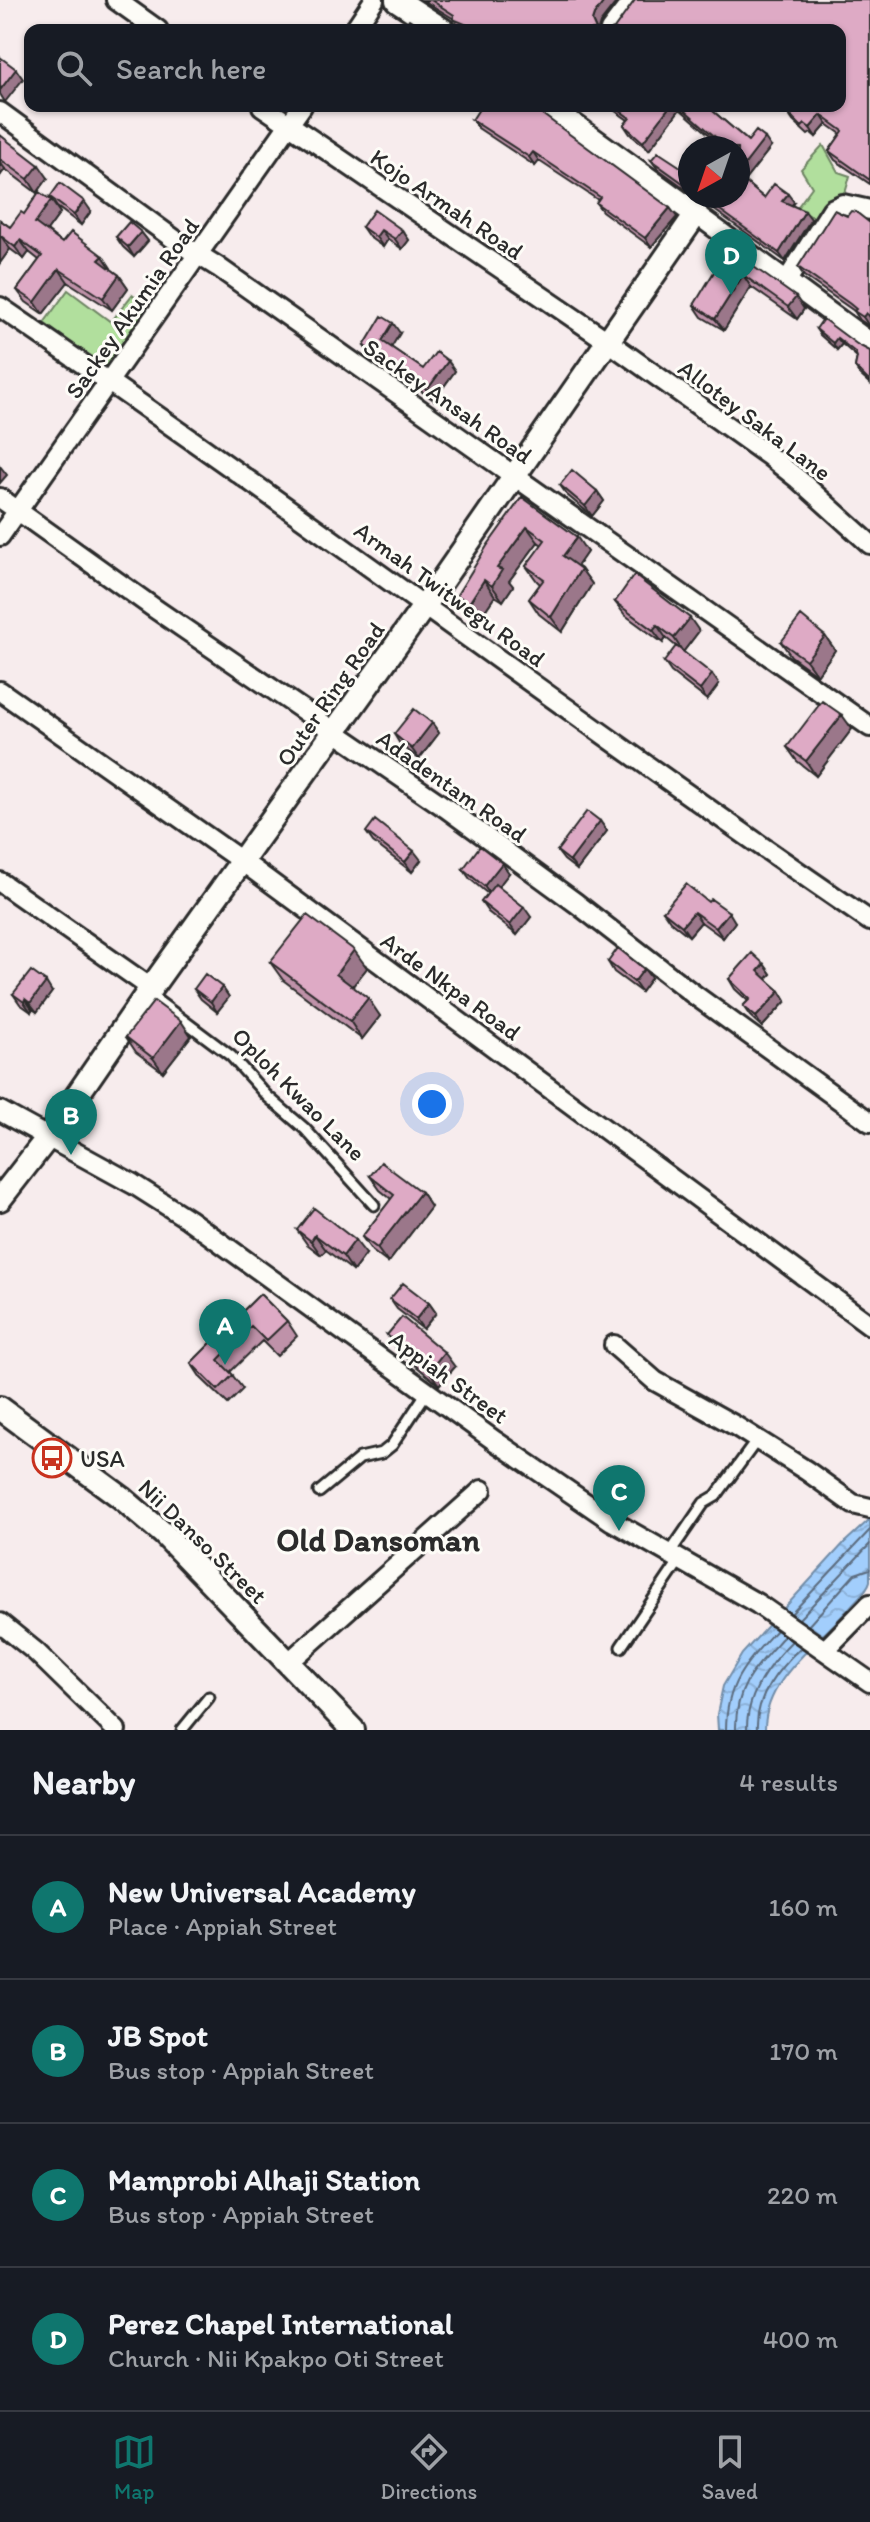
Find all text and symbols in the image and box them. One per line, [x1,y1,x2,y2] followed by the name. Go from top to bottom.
[24,24,846,112] search box
[52,46,96,90] icon: search
[116,50,266,87] text: Search here
[678,136,750,208] north arrow
[365,142,529,266] street label: Kojo Armah Road
[59,212,205,404] street label: Sackey Akumia Road
[705,229,757,295] pin: D
[358,332,538,470] street label: Sackey Ansah Road
[673,353,837,487] street label: Allotey Saka Lane
[349,515,551,673] street label: Armah Twitwegu Road
[270,616,391,772] street label: Outer Ring Road
[371,723,533,849] street label: Adadentam Road
[376,926,527,1046] street label: Arde Nkpa Road
[226,1021,372,1167] street label: Oploh Kwao Lane
[412,1084,452,1124] your location
[45,1089,97,1155] pin: B
[199,1299,251,1365] pin: A
[384,1324,514,1430] street label: Appiah Street
[31,1437,73,1479] bus stop icon: USA
[80,1444,125,1473] place label: USA
[593,1465,645,1531] pin: C
[133,1472,273,1610] street label: Nii Danso Street
[276,1521,481,1559] district label: Old Dansoman
[32,1762,135,1803] text: Nearby
[739,1766,838,1798] text: 4 results
[108,1873,416,1910] text: New Universal Academy
[50,1891,66,1923] text: A
[768,1891,838,1923] text: 160 m
[108,1910,337,1942] text: Place · Appiah Street
[108,2017,208,2054] text: JB Spot
[50,2035,66,2067] text: B
[769,2035,838,2067] text: 170 m
[108,2054,374,2086] text: Bus stop · Appiah Street
[108,2161,420,2198] text: Mamprobi Alhaji Station
[50,2179,66,2211] text: C
[767,2179,838,2211] text: 220 m
[108,2198,374,2230] text: Bus stop · Appiah Street
[108,2305,453,2342] text: Perez Chapel International
[49,2323,67,2355] text: D
[763,2323,838,2355] text: 400 m
[108,2342,444,2374] text: Church · Nii Kpakpo Oti Street
[112,2430,156,2505] tab: Map
[381,2430,477,2505] tab: Directions
[702,2430,758,2505] tab: Saved

